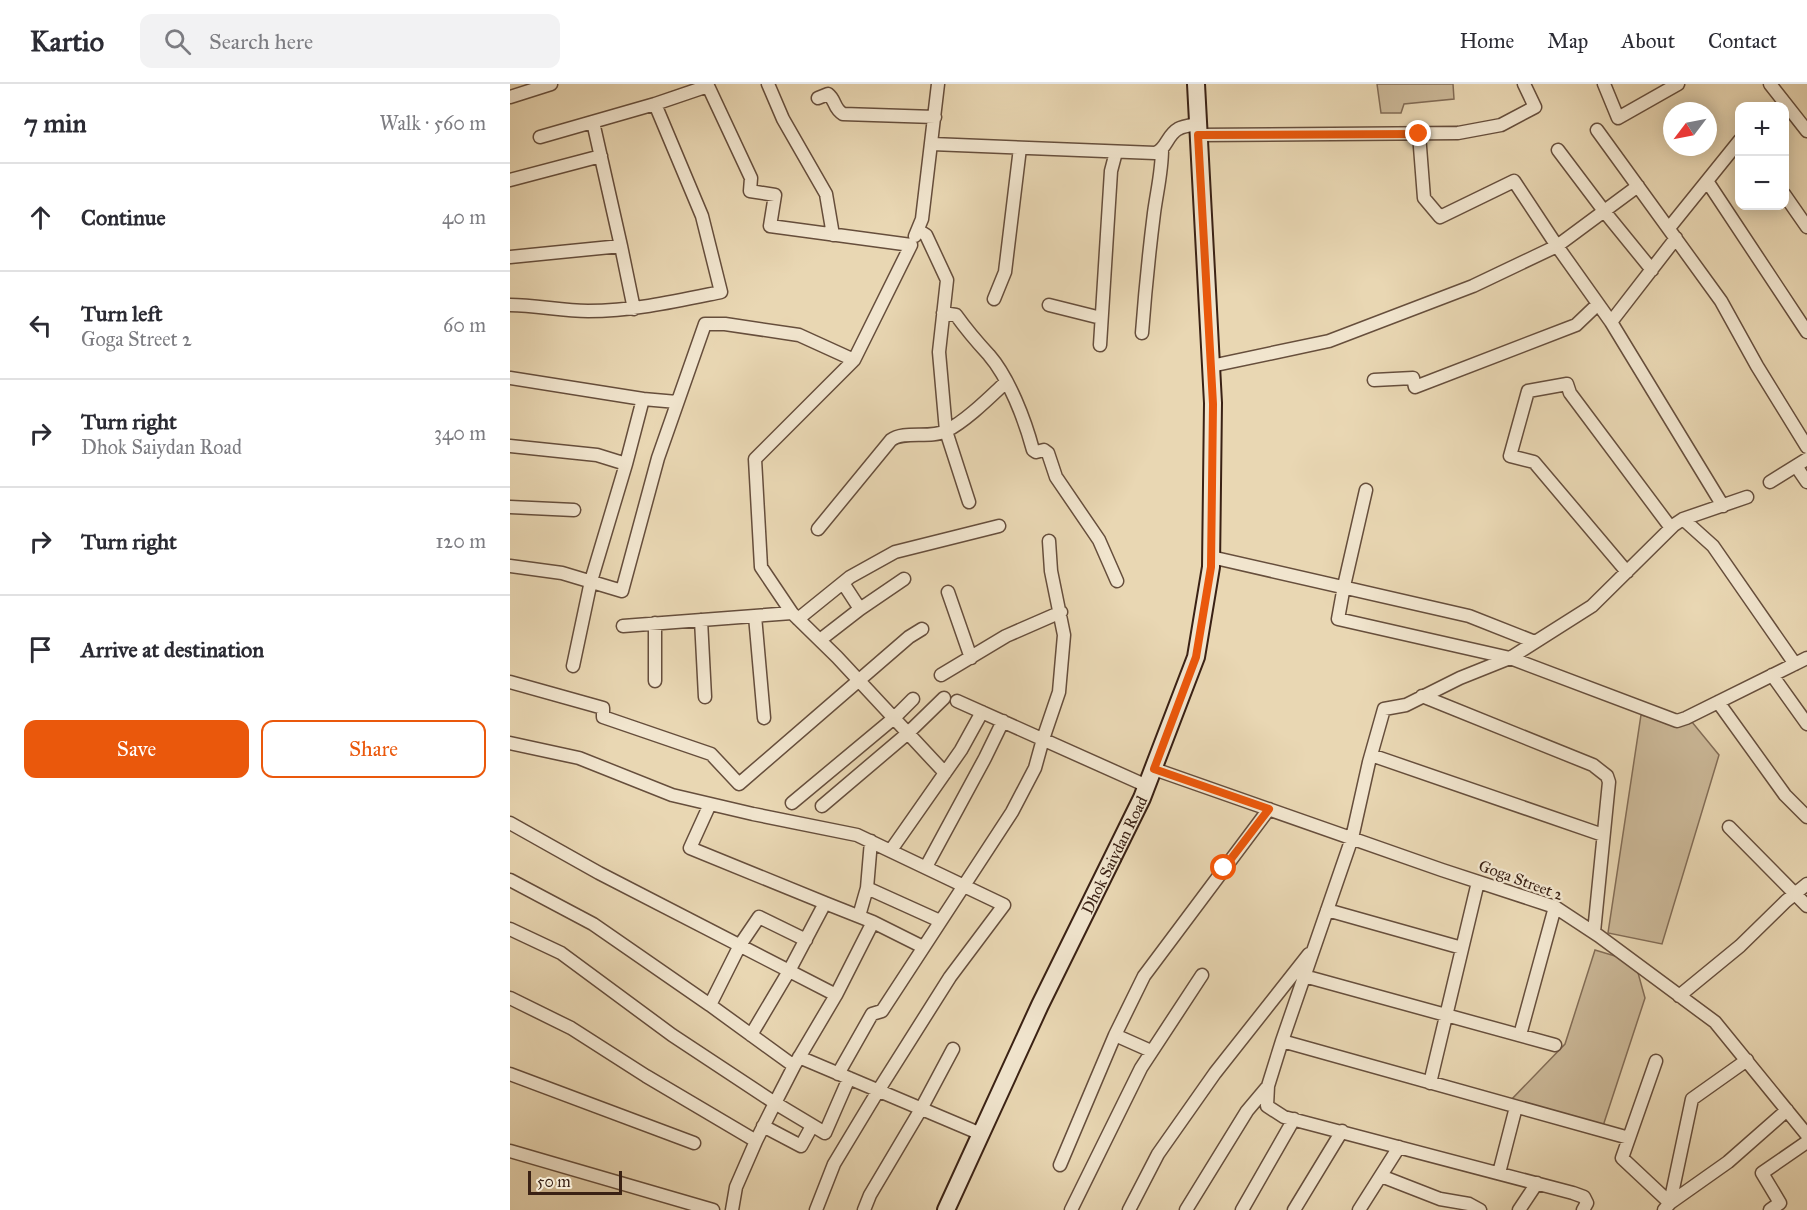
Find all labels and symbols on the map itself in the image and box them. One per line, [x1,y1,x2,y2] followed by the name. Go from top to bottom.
[1663,102,1717,156] north arrow
[1405,120,1431,146] route end
[1077,793,1151,917] street label: Dhok Saiydan Road
[1210,854,1236,880] route start
[1476,856,1566,905] street label: Goga Street 2
[528,1168,622,1196] scale bar

